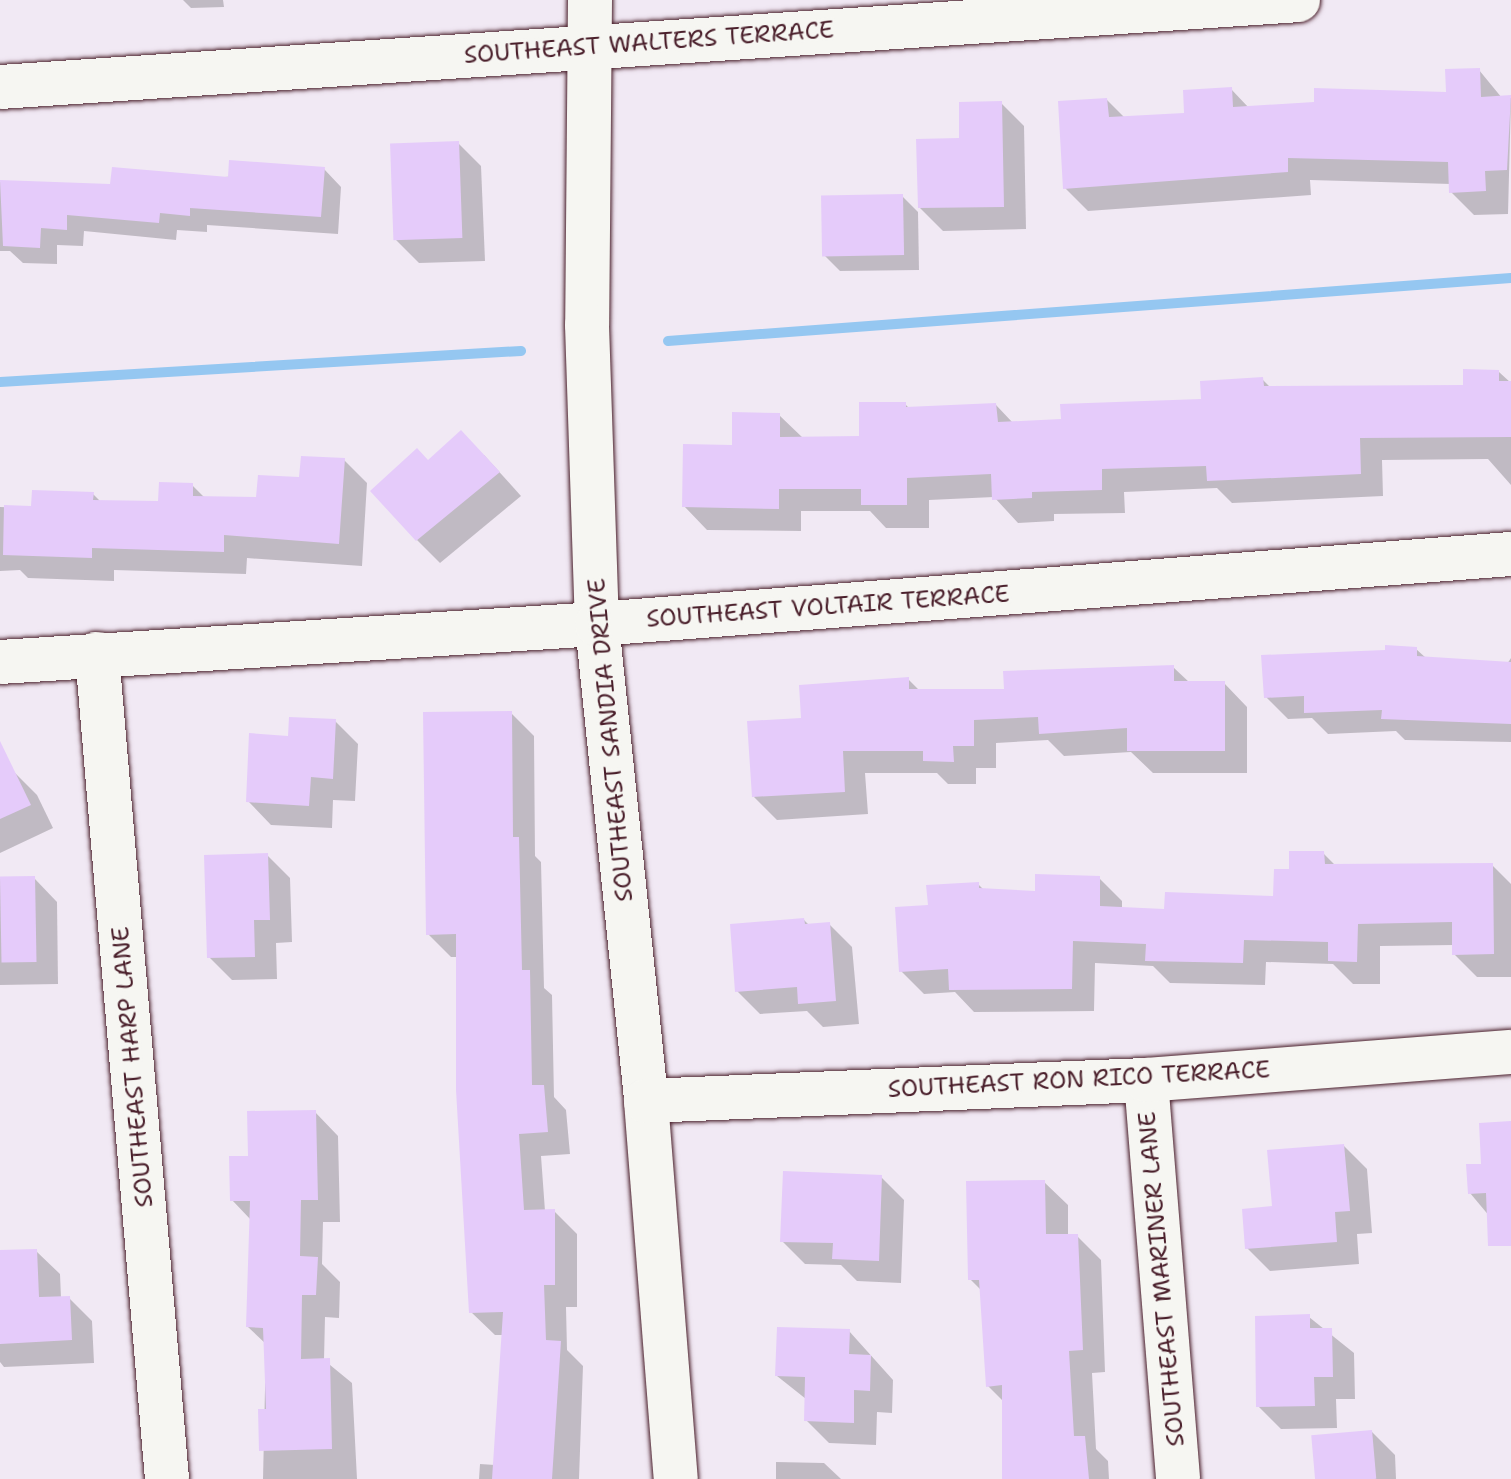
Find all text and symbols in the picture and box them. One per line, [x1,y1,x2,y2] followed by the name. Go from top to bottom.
[463,16,835,70] street label: SOUTHEAST WALTERS TERRACE
[583,577,639,903] street label: SOUTHEAST SANDIA DRIVE
[645,580,1011,634] street label: SOUTHEAST VOLTAIR TERRACE
[106,925,160,1209] street label: SOUTHEAST HARP LANE
[887,1056,1271,1104] street label: SOUTHEAST RON RICO TERRACE
[1133,1110,1191,1448] street label: SOUTHEAST MARINER LANE

